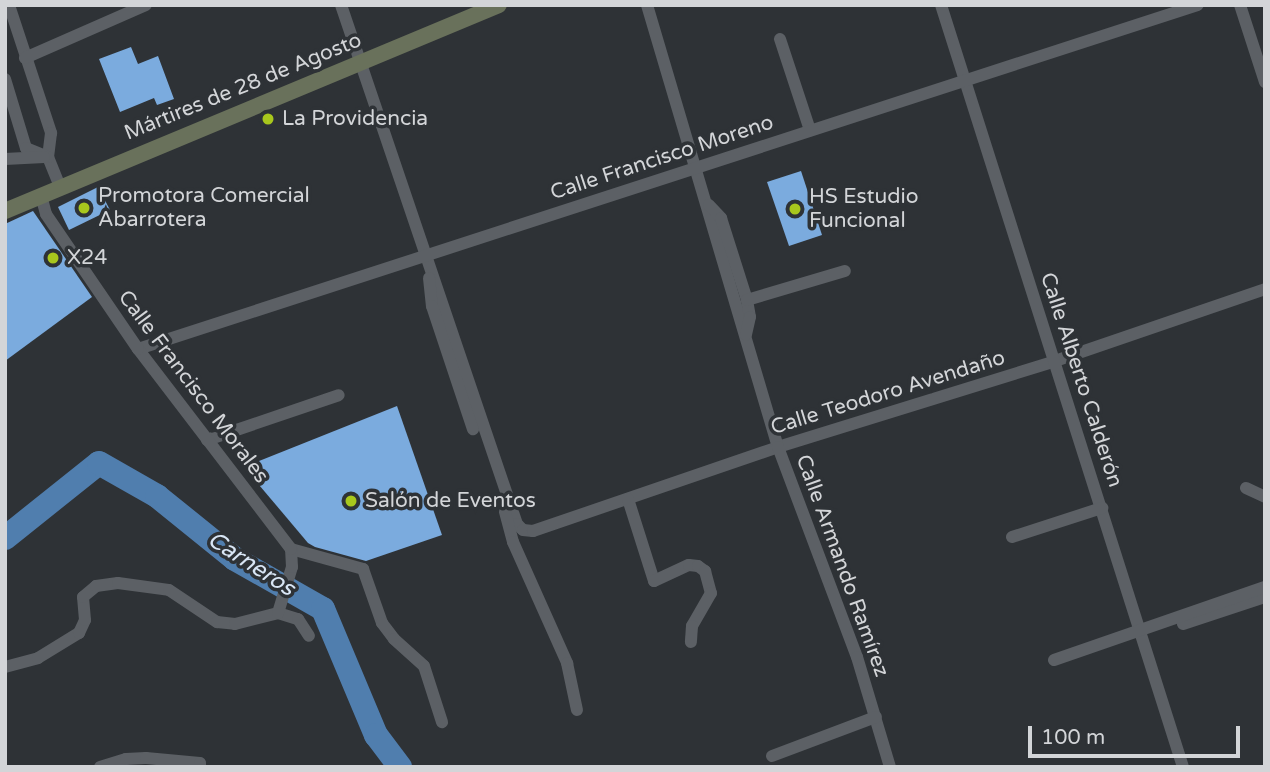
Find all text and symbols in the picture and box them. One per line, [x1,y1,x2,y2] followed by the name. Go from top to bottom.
[121,28,365,146] street label: Mártires de 28 de Agosto
[282,106,428,132] place label: La Providencia
[547,110,777,206] street label: Calle Francisco Moreno
[260,111,276,127] marker: La Providencia
[98,183,310,233] place label: Promotora Comercial Abarrotera
[809,184,919,234] place label: HS Estudio Funcional
[76,200,92,216] marker: Promotora Comercial Abarrotera
[787,201,803,217] marker: HS Estudio Funcional
[67,245,107,271] place label: X24
[45,250,61,266] marker: X24
[1034,269,1128,491] street label: Calle Alberto Calderón
[112,286,274,488] street label: Calle Francisco Morales
[768,345,1008,441] street label: Calle Teodoro Avendaño
[790,452,894,680] street label: Calle Armando Ramírez
[365,488,536,514] place label: Salón de Eventos
[343,493,359,509] marker: Salón de Eventos
[202,526,300,602] water label: Carneros
[1032,712,1244,756] scale bar
[1041,725,1105,750] text: 100 m

